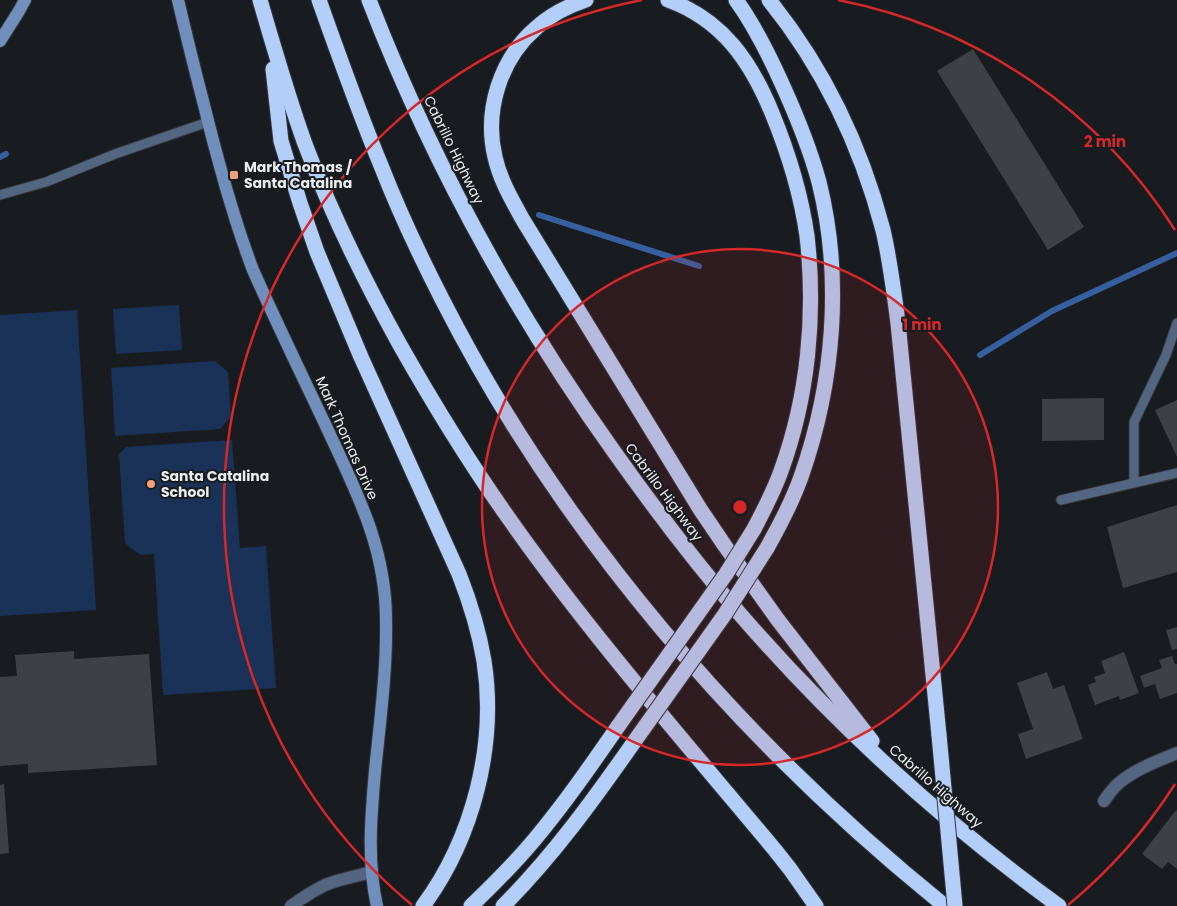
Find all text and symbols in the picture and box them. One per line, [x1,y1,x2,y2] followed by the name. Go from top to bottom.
[419,92,489,208] street label: Cabrillo Highway
[1084,131,1126,152] text: 2 min
[244,157,353,193] place label: Mark Thomas / Santa Catalina
[228,169,240,181] marker: Mark Thomas / Santa Catalina
[902,314,942,335] text: 1 min
[311,373,383,503] street label: Mark Thomas Drive
[620,439,708,545] street label: Cabrillo Highway
[161,466,269,502] place label: Santa Catalina School
[145,478,157,490] marker: Santa Catalina School
[731,498,749,516] centre of rings
[885,740,987,832] street label: Cabrillo Highway

